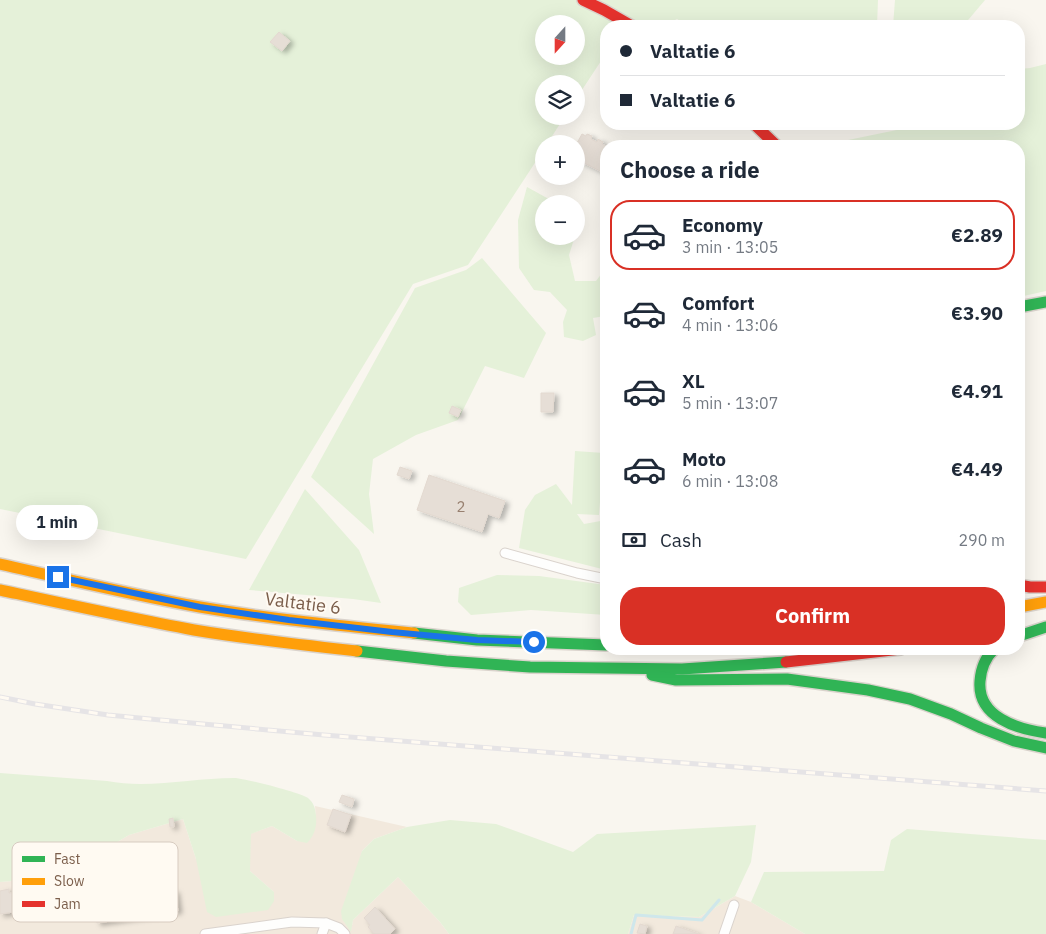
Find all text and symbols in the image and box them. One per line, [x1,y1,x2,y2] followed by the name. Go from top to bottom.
[535,15,585,65] north arrow
[535,15,585,245] map controls
[650,39,735,63] text: Valtatie 6
[535,75,585,125] button: layers
[650,88,735,112] text: Valtatie 6
[535,135,585,185] button: +
[620,155,760,184] text: Choose a ride
[535,195,585,245] button: −
[622,213,667,258] icon: car
[682,213,763,237] text: Economy
[951,223,1003,247] text: €2.89
[682,237,778,257] text: 3 min · 13:05
[622,291,667,336] icon: car
[682,291,755,315] text: Comfort
[951,301,1003,325] text: €3.90
[682,315,778,335] text: 4 min · 13:06
[622,369,667,414] icon: car
[682,369,705,393] text: XL
[951,379,1003,403] text: €4.91
[682,393,778,413] text: 5 min · 13:07
[622,447,667,492] icon: car
[682,447,726,471] text: Moto
[951,457,1003,481] text: €4.49
[682,471,778,491] text: 6 min · 13:08
[456,497,466,516] house number: 2
[17,504,99,540] callout: 1 min
[36,512,78,532] text: 1 min
[620,526,648,554] icon: cash
[660,528,702,552] text: Cash
[958,530,1005,550] text: 290 m
[47,566,69,588] route end
[264,587,342,619] street label: Valtatie 6
[620,587,1005,645] button: Confirm
[523,631,545,653] route start
[12,842,178,922] legend
[54,850,80,868] text: Fast
[54,872,85,890] text: Slow
[54,895,81,913] text: Jam

